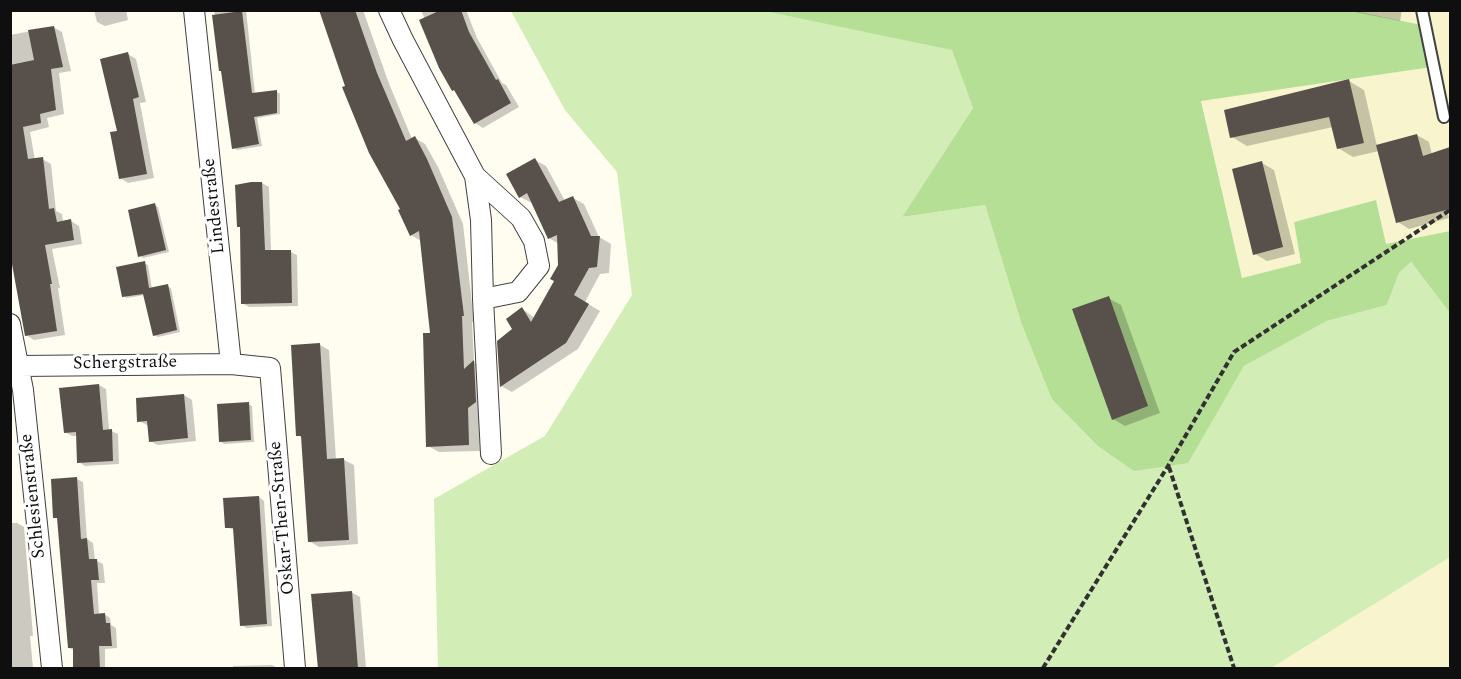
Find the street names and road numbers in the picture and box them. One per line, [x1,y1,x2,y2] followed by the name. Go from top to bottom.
[199,157,231,255] street label: Lindestraße
[73,352,177,376] street label: Schergstraße
[17,432,51,560] street label: Schlesienstraße
[266,440,300,596] street label: Oskar-Then-Straße

